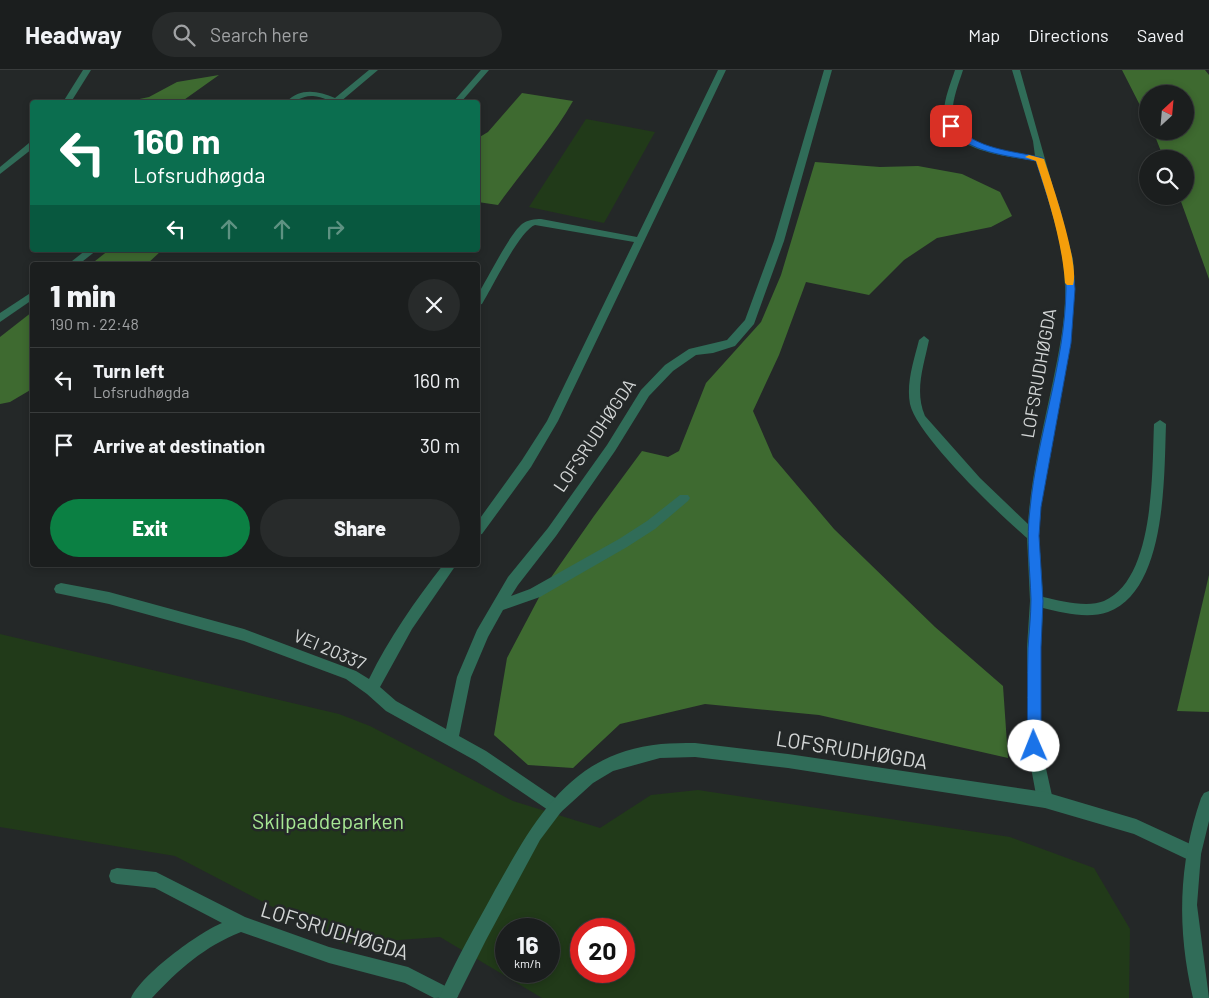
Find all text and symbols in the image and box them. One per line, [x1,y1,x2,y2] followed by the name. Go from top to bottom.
[152,12,502,57] search box
[25,20,122,49] text: Headway
[170,21,198,49] icon: search
[210,23,309,46] text: Search here
[968,24,1000,46] text: Map
[1028,24,1109,46] text: Directions
[1137,24,1184,46] text: Saved
[1139,85,1194,140] north arrow
[1139,85,1194,205] map controls
[930,105,972,147] pin
[937,112,965,140] icon: arrive
[133,119,220,161] text: 160 m
[50,120,115,185] icon: left
[1139,150,1194,205] button: search
[133,161,266,187] text: Lofsrudhøgda
[162,215,190,243] icon: left
[215,215,243,243] icon: ahead
[268,215,296,243] icon: ahead
[321,215,349,243] icon: right
[50,277,116,313] text: 1 min
[408,279,460,331] button: close
[1016,306,1060,440] street label: LOFSRUDHØGDA
[50,314,139,333] text: 190 m · 22:48
[93,359,164,382] text: Turn left
[50,366,78,394] icon: left
[413,369,460,392] text: 160 m
[548,374,640,496] street label: LOFSRUDHØGDA
[93,382,189,401] text: Lofsrudhøgda
[50,431,78,459] icon: arrive
[93,434,265,457] text: Arrive at destination
[420,434,460,457] text: 30 m
[50,499,250,557] button: Exit
[260,499,460,557] button: Share
[291,624,370,674] street label: VEI 20337
[1007,719,1059,771] position arrow
[774,725,930,773] street label: LOFSRUDHØGDA
[252,808,404,833] park label: Skilpaddeparken
[258,896,412,964] street label: LOFSRUDHØGDA
[570,918,635,983] speed limit sign: 20
[516,929,539,959] text: 16
[514,956,541,970] text: km/h

